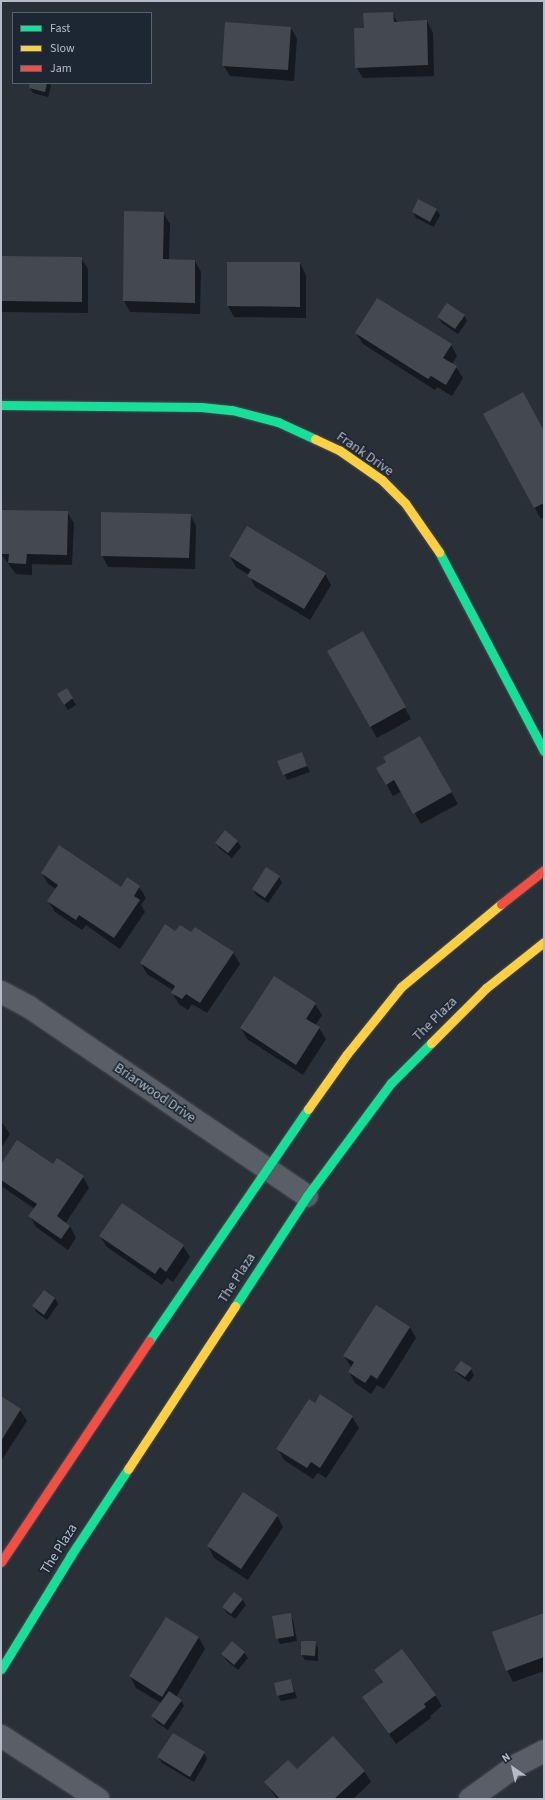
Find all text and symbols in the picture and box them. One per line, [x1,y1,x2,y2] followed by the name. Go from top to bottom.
[12,12,152,84] legend
[50,20,70,37] text: Fast
[50,40,75,57] text: Slow
[50,60,72,77] text: Jam
[333,428,397,480] street label: Frank Drive
[409,993,461,1045] street label: The Plaza
[111,1060,199,1126] street label: Briarwood Drive
[215,1250,259,1306] street label: The Plaza
[37,1521,81,1577] street label: The Plaza
[493,1748,533,1788] north arrow
[499,1749,513,1766] text: N

